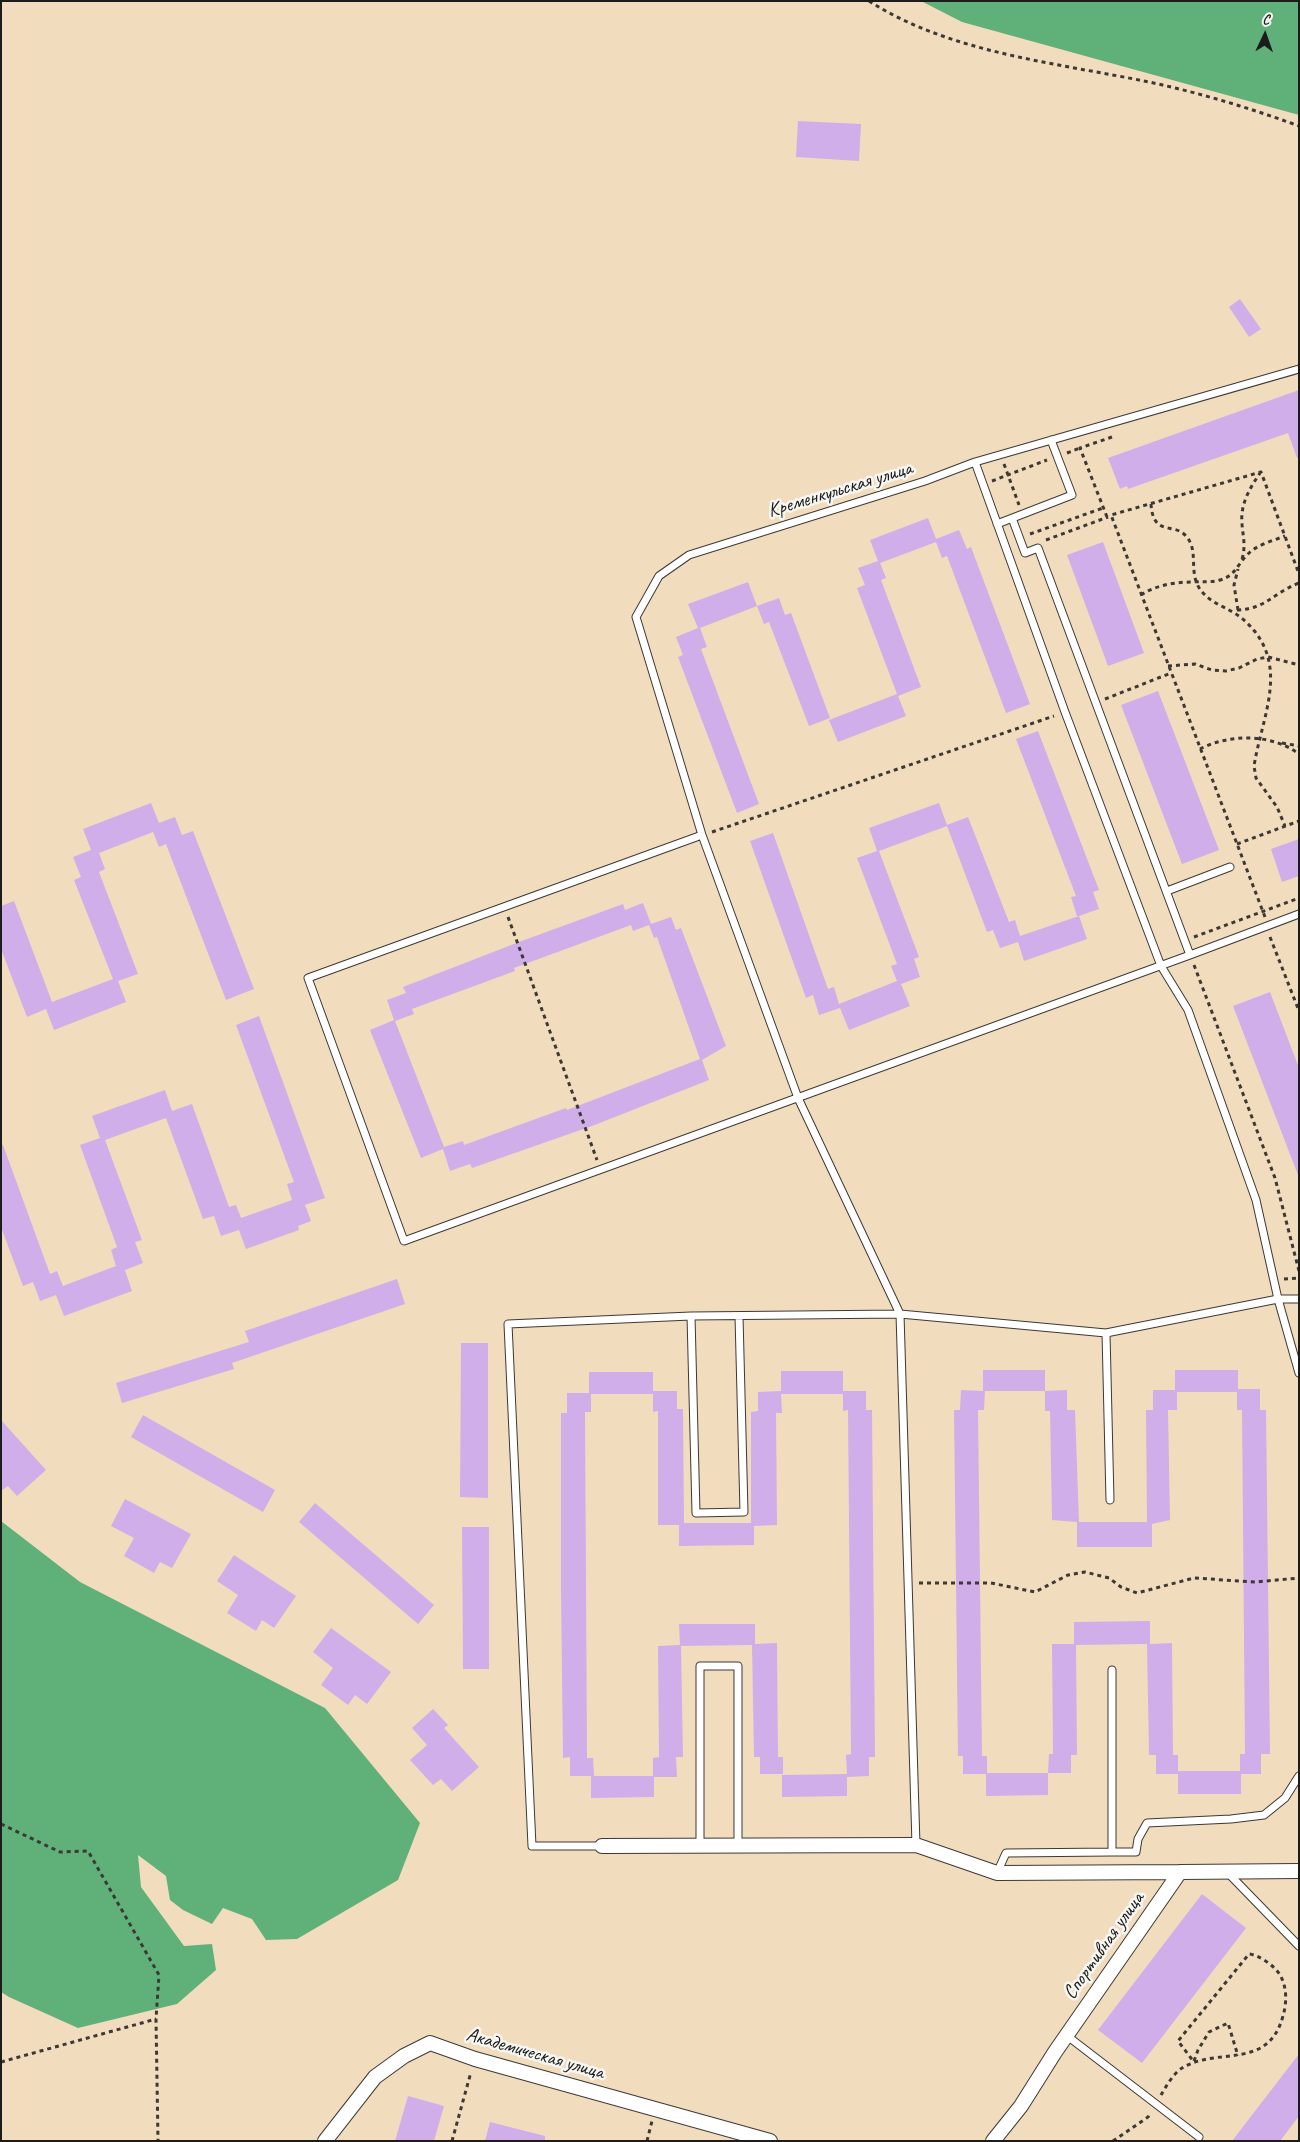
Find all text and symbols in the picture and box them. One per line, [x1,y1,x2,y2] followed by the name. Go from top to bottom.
[1240,10,1290,60] north arrow
[1262,11,1270,28] text: С
[765,457,915,523] street label: Кременкульская улица
[1058,1888,1150,2004] street label: Спортивная улица
[463,2023,607,2085] street label: Академическая улица

